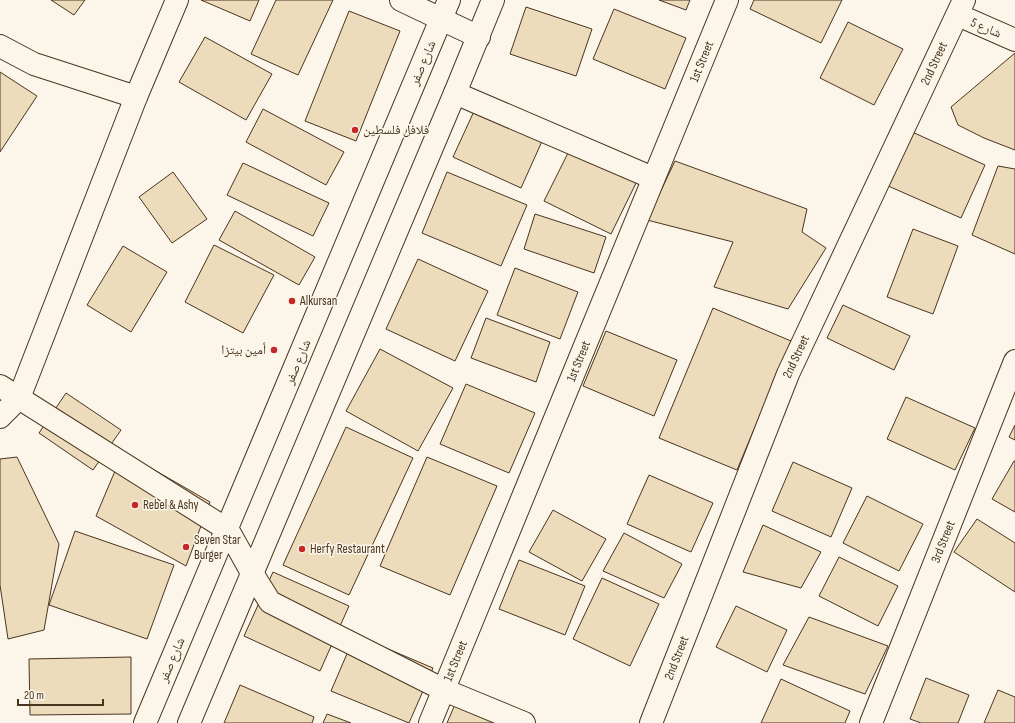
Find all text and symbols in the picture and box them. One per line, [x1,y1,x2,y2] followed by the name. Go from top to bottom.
[968,14,1004,43] street label: شارع 5
[406,38,441,89] street label: شارع صفر
[686,39,717,84] street label: 1st Street
[917,39,951,88] street label: 2nd Street
[363,122,429,138] place label: فلافل فلسطين
[350,125,360,135] marker: فلافل فلسطين
[299,293,337,309] place label: Alkursan
[287,296,297,306] marker: Alkursan
[779,333,813,381] street label: 2nd Street
[281,337,316,388] street label: شارع صفر
[563,338,594,384] street label: 1st Street
[221,342,266,358] place label: أمين بيتزا
[269,345,279,355] marker: أمين بيتزا
[143,497,199,513] place label: Rebel & Ashy
[130,500,140,510] marker: Rebel & Ashy
[928,518,959,565] street label: 3rd Street
[194,532,241,563] place label: Seven Star Burger
[310,541,385,557] place label: Herfy Restaurant
[181,542,191,552] marker: Seven Star Burger
[297,544,307,554] marker: Herfy Restaurant
[661,634,692,682] street label: 2nd Street
[155,635,190,686] street label: شارع صفر
[440,638,471,684] street label: 1st Street
[18,681,103,707] scale bar
[24,688,44,703] text: 20 m

